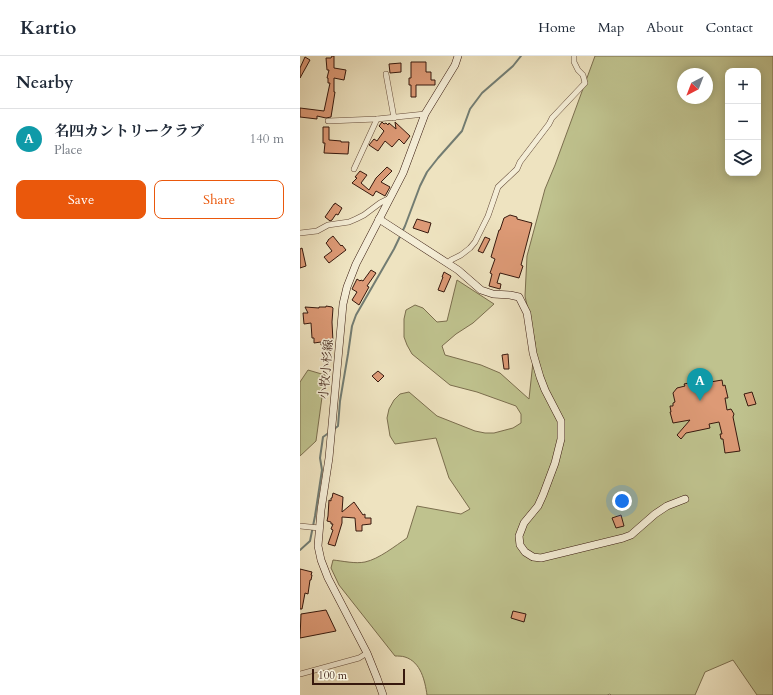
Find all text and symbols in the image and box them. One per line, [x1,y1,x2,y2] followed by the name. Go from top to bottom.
[20,15,76,41] text: Kartio
[538,18,576,37] text: Home
[598,18,624,37] text: Map
[646,18,683,37] text: About
[705,18,753,37] text: Contact
[677,68,713,104] north arrow
[725,68,761,176] map controls
[725,68,761,104] button: +
[16,71,73,94] text: Nearby
[725,104,761,140] button: −
[54,121,204,141] text: 名四カントリークラブ
[24,130,34,148] text: A
[250,130,284,148] text: 140 m
[725,140,761,176] button: layers
[54,141,82,159] text: Place
[16,180,146,219] button: Save
[154,180,284,219] button: Share
[315,338,337,400] street label: 小牧小杉線
[687,368,713,401] pin: A
[612,491,632,511] your location
[312,667,405,686] scale bar
[318,668,347,683] text: 100 m

